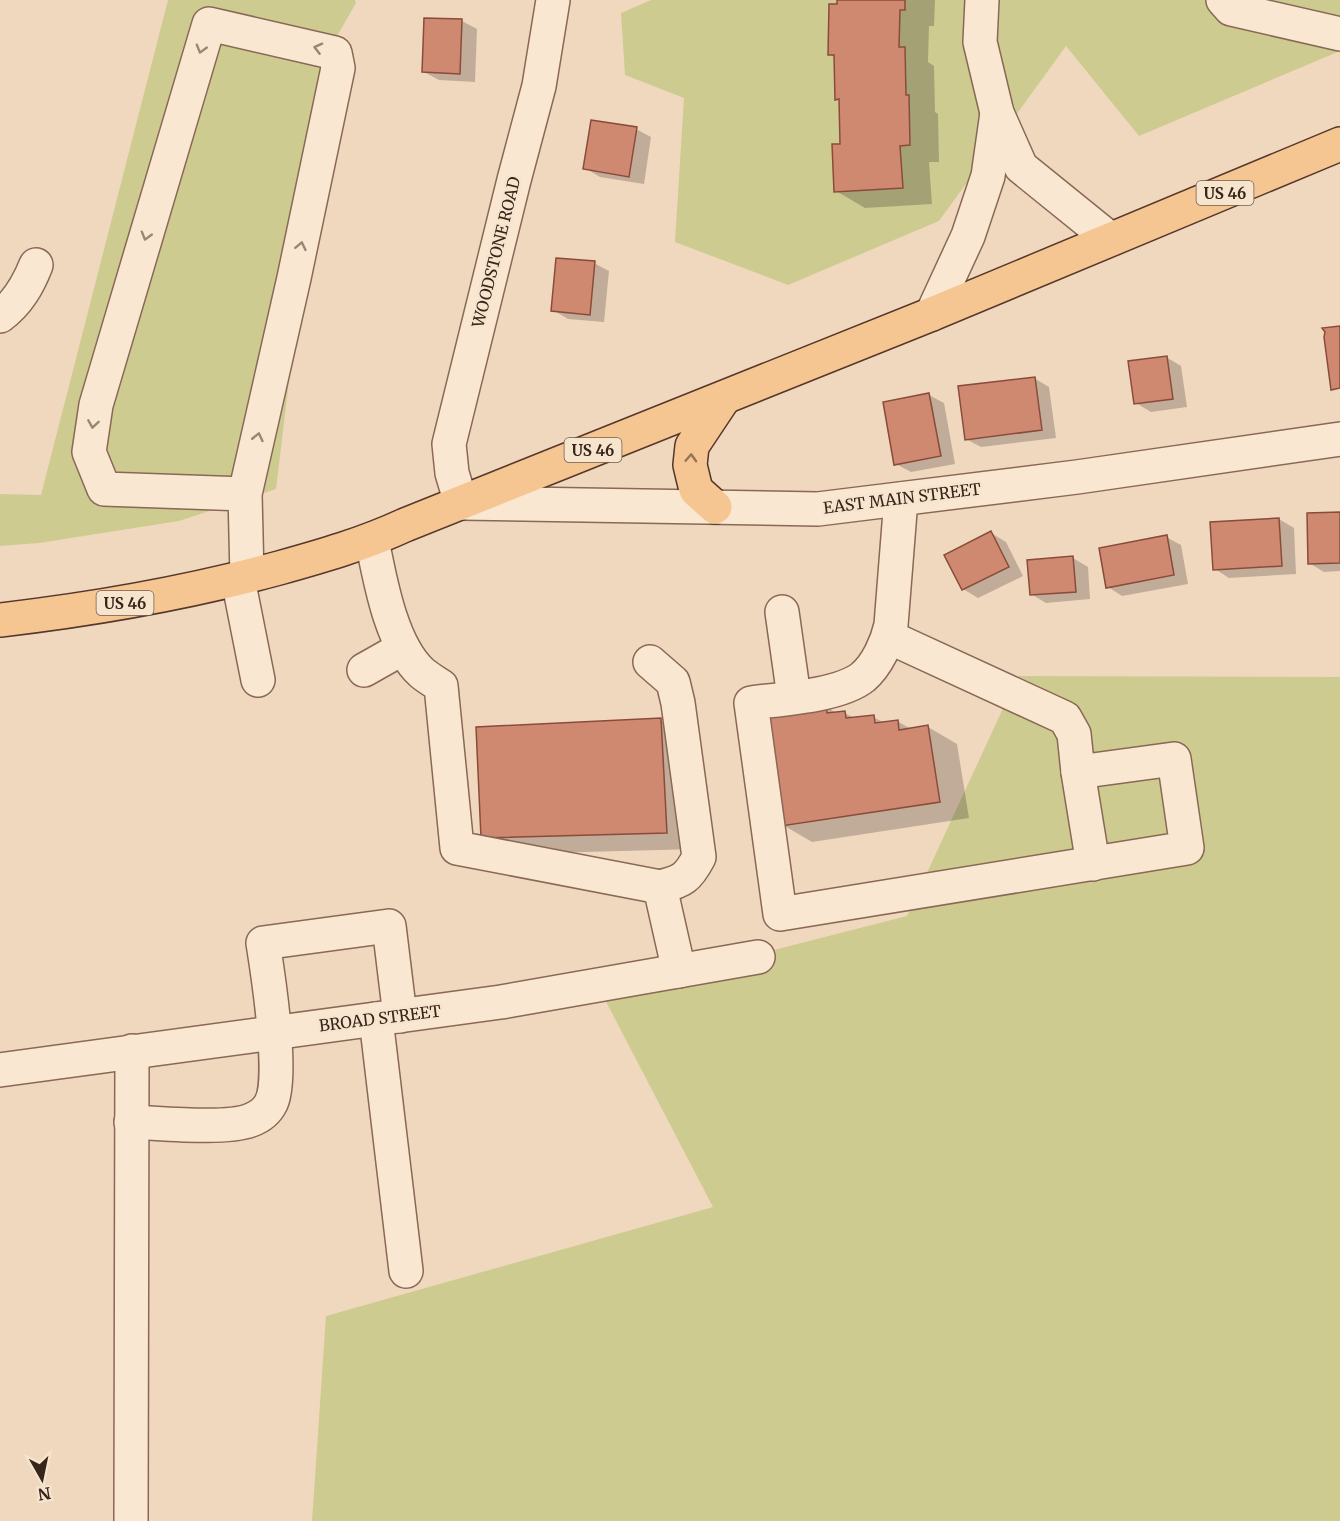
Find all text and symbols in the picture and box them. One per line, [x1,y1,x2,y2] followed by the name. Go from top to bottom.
[313,43,323,56] one-way arrow
[196,44,208,54] one-way arrow
[467,175,524,330] street label: WOODSTONE ROAD
[1196,181,1254,205] road number: US 46
[141,231,153,241] one-way arrow
[293,242,306,252] one-way arrow
[87,419,100,429] one-way arrow
[251,432,264,442] one-way arrow
[564,438,622,462] road number: US 46
[685,453,698,462] one-way arrow
[822,478,982,518] street label: EAST MAIN STREET
[96,591,154,615] road number: US 46
[318,1001,442,1035] street label: BROAD STREET
[12,1449,72,1509] north arrow
[36,1483,52,1505] text: N

